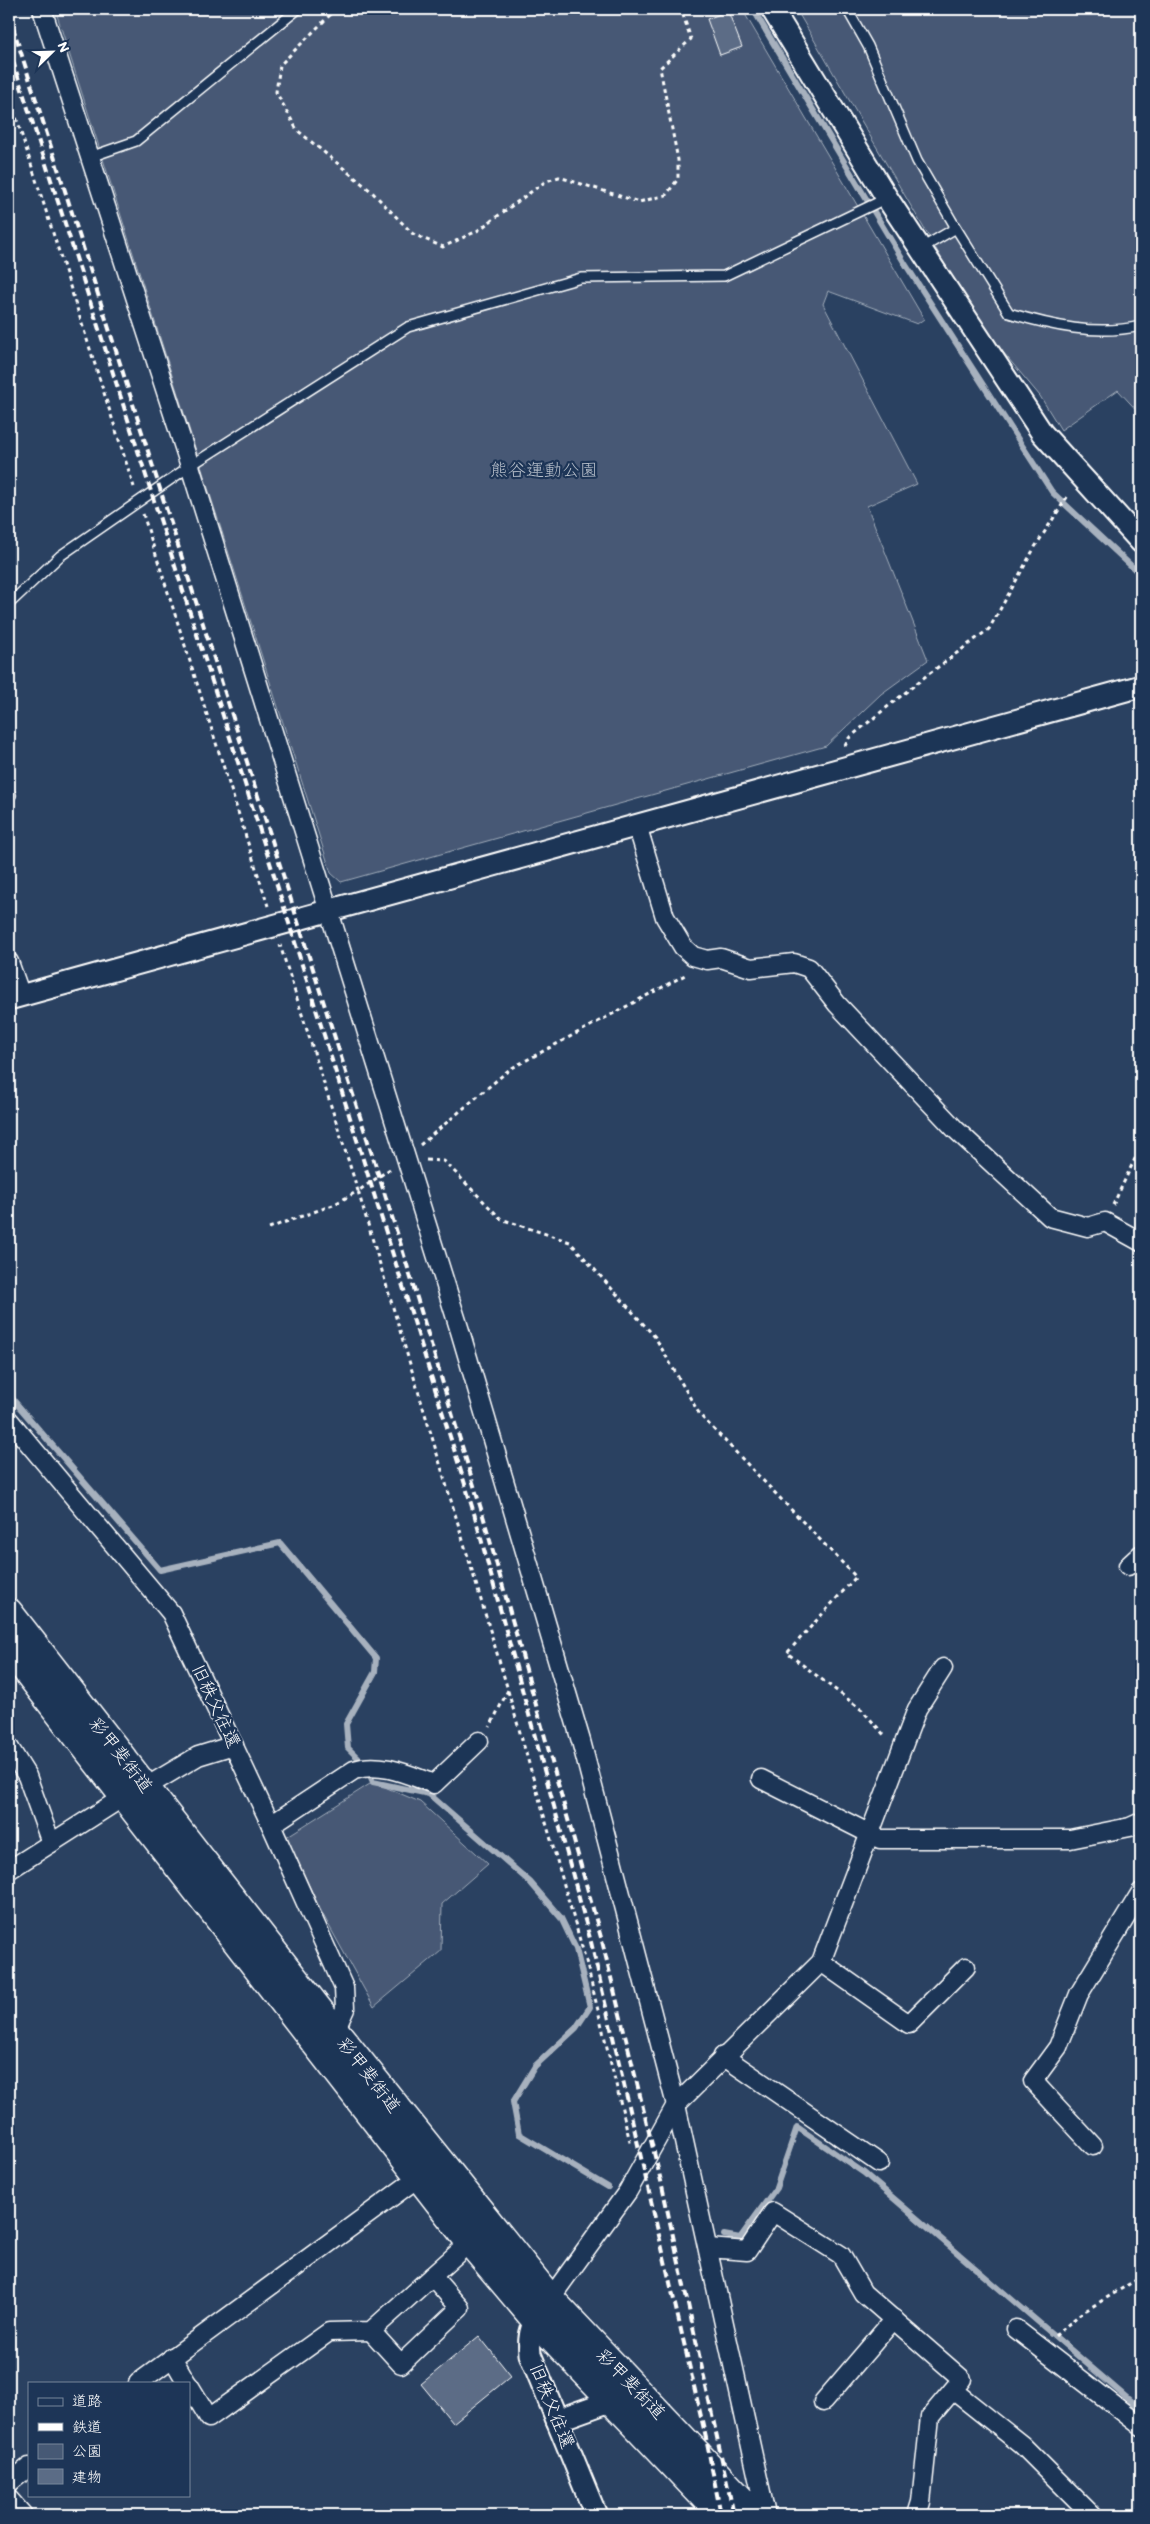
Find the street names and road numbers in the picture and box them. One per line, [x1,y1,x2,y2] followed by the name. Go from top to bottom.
[187,1661,245,1751] street label: 旧秩父往還
[85,1713,157,1797] street label: 彩甲斐街道
[333,2033,405,2117] street label: 彩甲斐街道
[592,2344,670,2424] street label: 彩甲斐街道
[525,2360,579,2452] street label: 旧秩父往還

